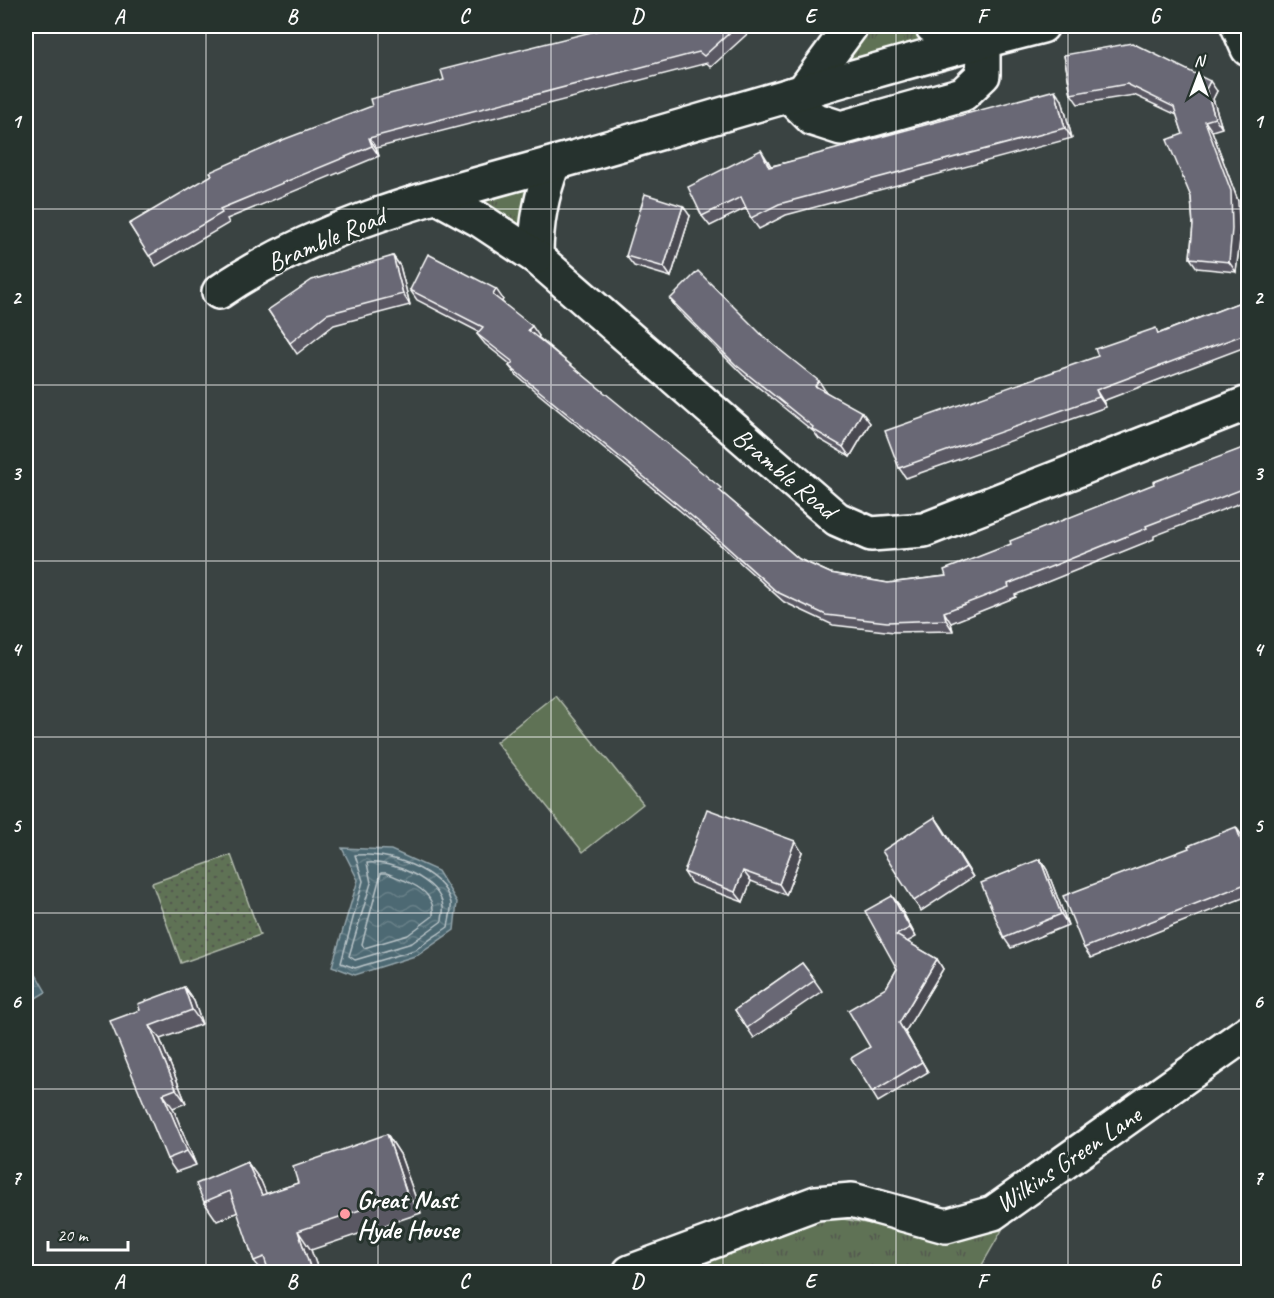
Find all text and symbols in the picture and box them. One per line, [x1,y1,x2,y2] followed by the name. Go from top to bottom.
[114,4,126,29] text: A
[287,4,299,29] text: B
[459,4,471,29] text: C
[631,4,645,29] text: D
[805,4,819,29] text: E
[977,4,991,29] text: F
[1150,4,1163,29] text: G
[1169,45,1229,105] north arrow
[1194,51,1207,71] text: N
[12,109,23,134] text: 1
[1254,109,1265,134] text: 1
[262,198,394,279] street label: Bramble Road
[12,285,23,310] text: 2
[1254,285,1265,310] text: 2
[726,421,846,529] street label: Bramble Road
[12,461,23,486] text: 3
[1254,461,1265,486] text: 3
[12,637,24,662] text: 4
[1254,637,1266,662] text: 4
[12,813,23,838] text: 5
[1254,813,1265,838] text: 5
[11,989,22,1014] text: 6
[1253,989,1264,1014] text: 6
[989,1098,1149,1220] street label: Wilkins Green Lane
[12,1165,23,1190] text: 7
[1254,1165,1265,1190] text: 7
[357,1183,461,1246] place label: Great Nast Hyde House
[338,1207,352,1221] marker: Great Nast Hyde House
[48,1214,128,1252] scale bar
[57,1224,90,1246] text: 20 m
[114,1269,126,1294] text: A
[287,1269,299,1294] text: B
[459,1269,471,1294] text: C
[631,1269,645,1294] text: D
[805,1269,819,1294] text: E
[977,1269,991,1294] text: F
[1150,1269,1163,1294] text: G

